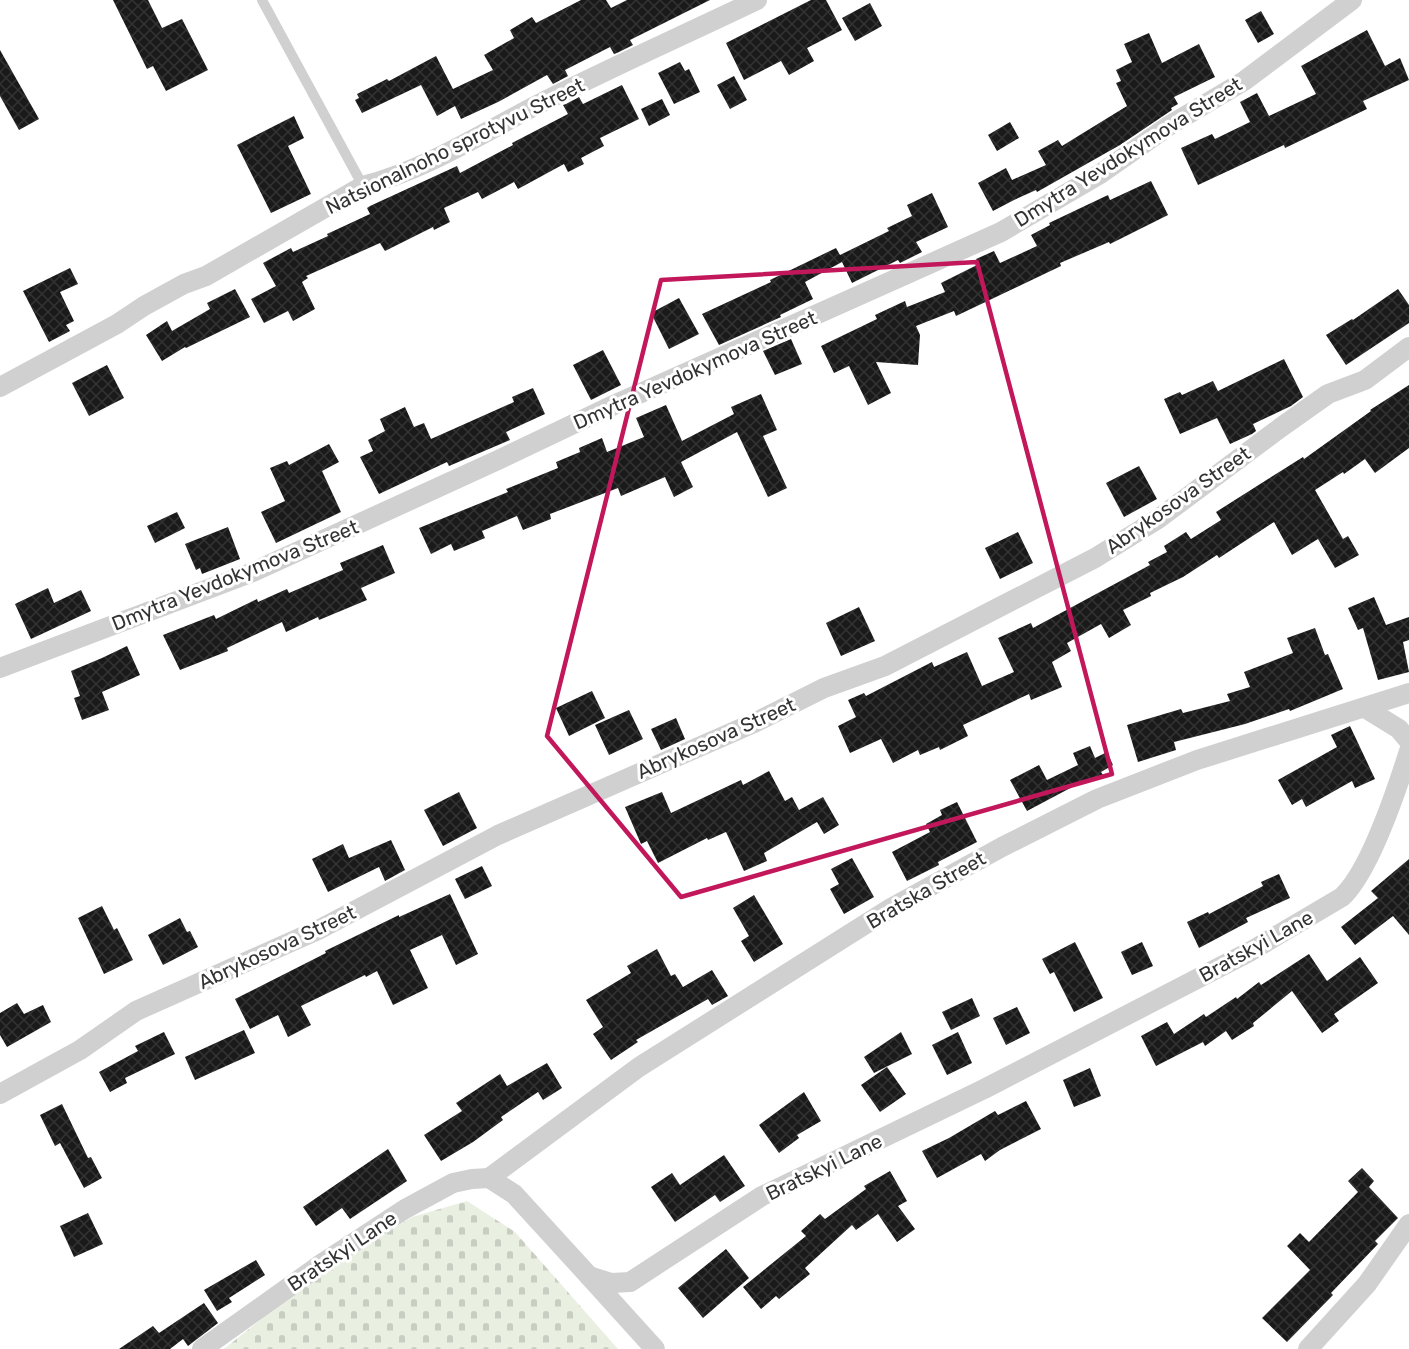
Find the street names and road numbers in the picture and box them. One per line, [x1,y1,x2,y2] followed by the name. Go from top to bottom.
[1010,72,1246,232] street label: Dmytra Yevdokymova Street
[322,73,588,219] street label: Natsionalnoho sprotyvu Street
[570,305,821,435] street label: Dmytra Yevdokymova Street
[1101,441,1255,559] street label: Abrykosova Street
[108,514,362,636] street label: Dmytra Yevdokymova Street
[633,692,799,784] street label: Abrykosova Street
[862,846,990,934] street label: Bratska Street
[194,900,360,994] street label: Abrykosova Street
[1195,905,1317,987] street label: Bratskyi Lane
[762,1128,886,1206] street label: Bratskyi Lane
[283,1206,401,1296] street label: Bratskyi Lane

